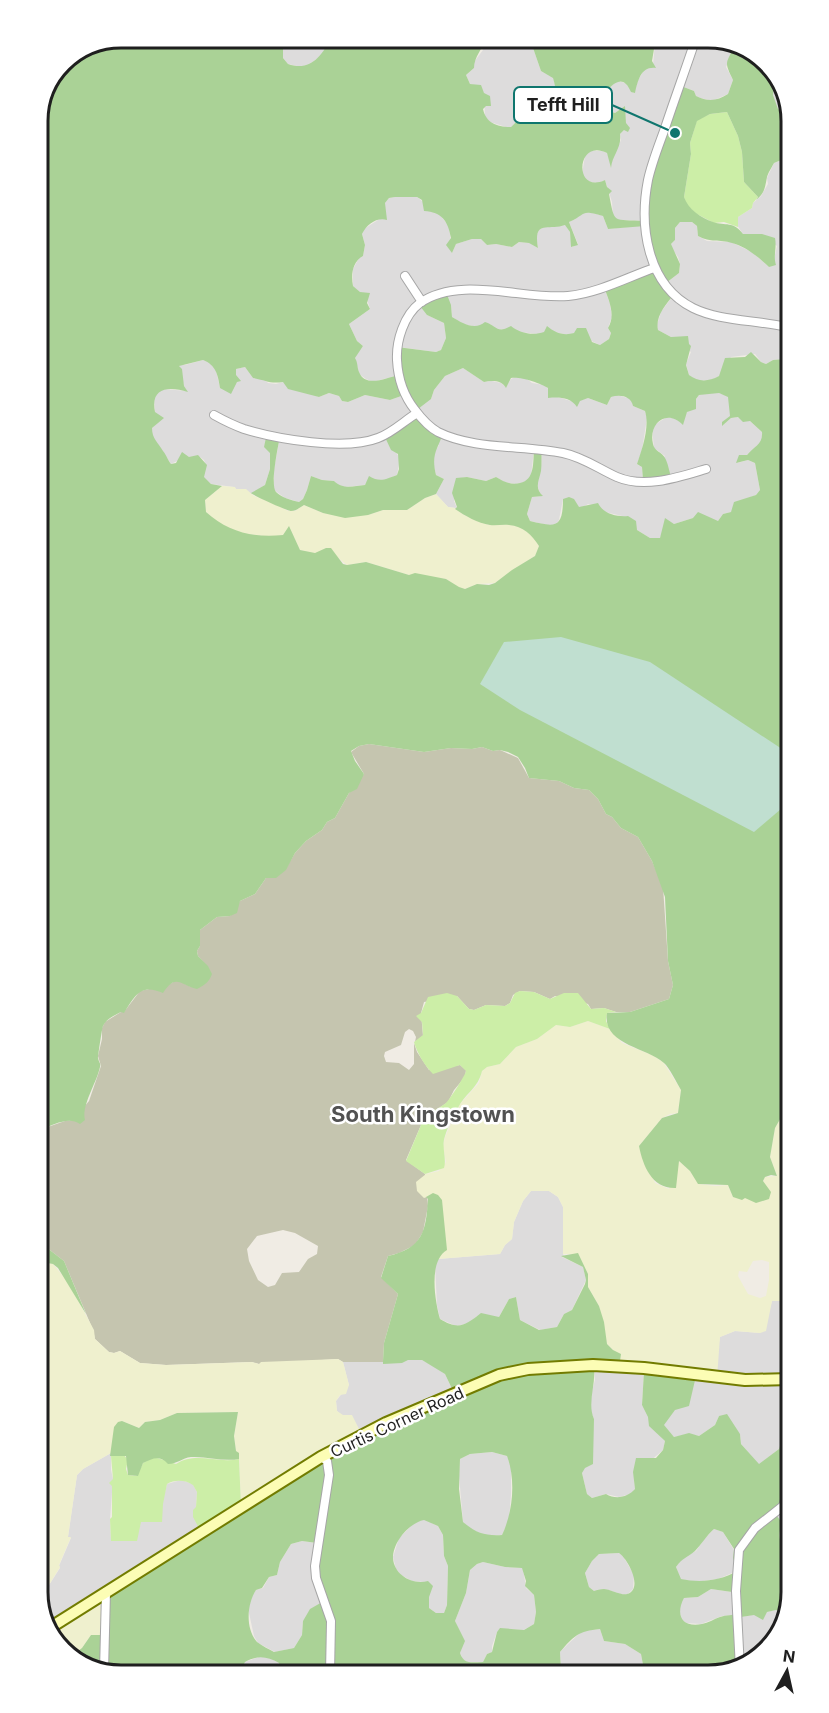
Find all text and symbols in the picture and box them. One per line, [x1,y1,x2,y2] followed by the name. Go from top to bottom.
[514,87,612,123] callout: Tefft Hill
[526,94,600,115] text: Tefft Hill
[331,1101,515,1127] district label: South Kingstown
[327,1382,467,1462] street label: Curtis Corner Road
[757,1641,817,1701] north arrow
[782,1645,797,1667] text: N

